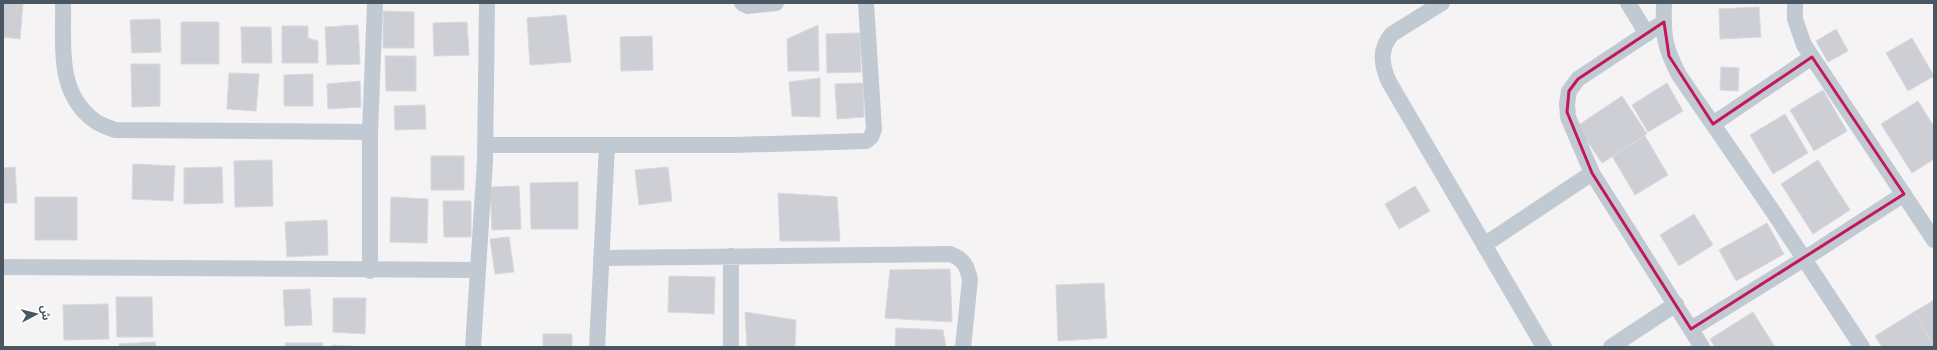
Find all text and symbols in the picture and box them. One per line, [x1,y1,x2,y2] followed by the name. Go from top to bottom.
[16,294,56,334] north arrow
[38,304,54,321] text: ش

